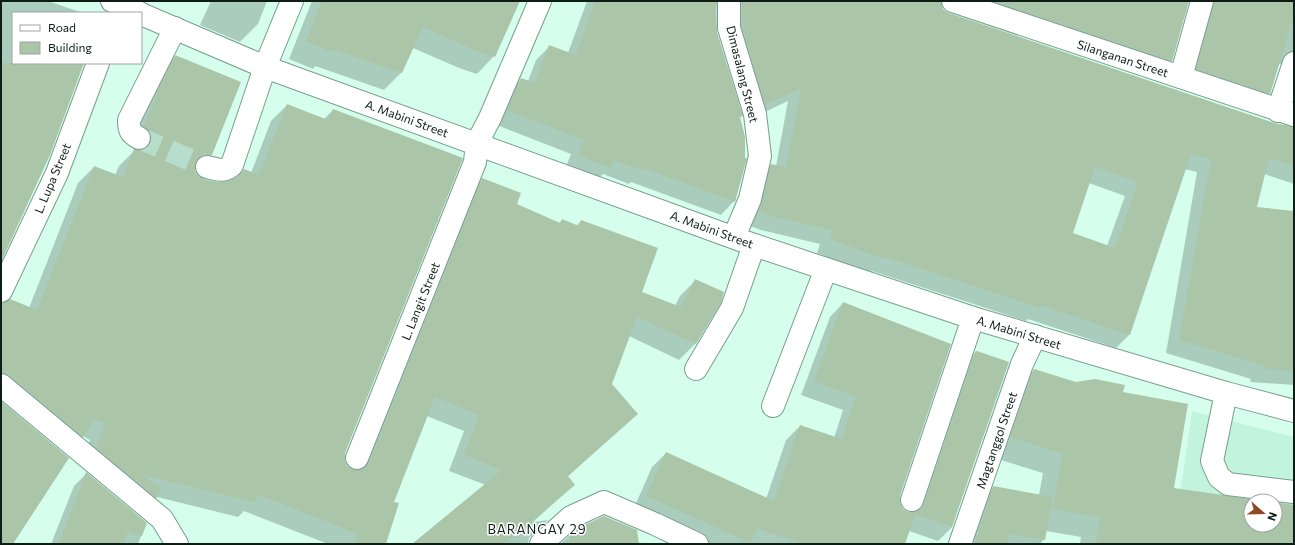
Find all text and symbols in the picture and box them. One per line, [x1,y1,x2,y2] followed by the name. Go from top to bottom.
[12,12,142,64] legend
[48,20,76,34] text: Road
[724,24,762,124] street label: Dimasalang Street
[1076,37,1171,79] street label: Silanganan Street
[48,40,92,54] text: Building
[364,96,451,140] street label: A. Mabini Street
[31,141,73,215] street label: L. Lupa Street
[669,207,756,251] street label: A. Mabini Street
[398,260,442,342] street label: L. Langit Street
[975,313,1063,351] street label: A. Mabini Street
[973,390,1019,490] street label: Magtanggol Street
[1243,493,1283,533] north arrow
[1265,510,1280,523] text: N
[487,521,587,537] district label: BARANGAY 29

